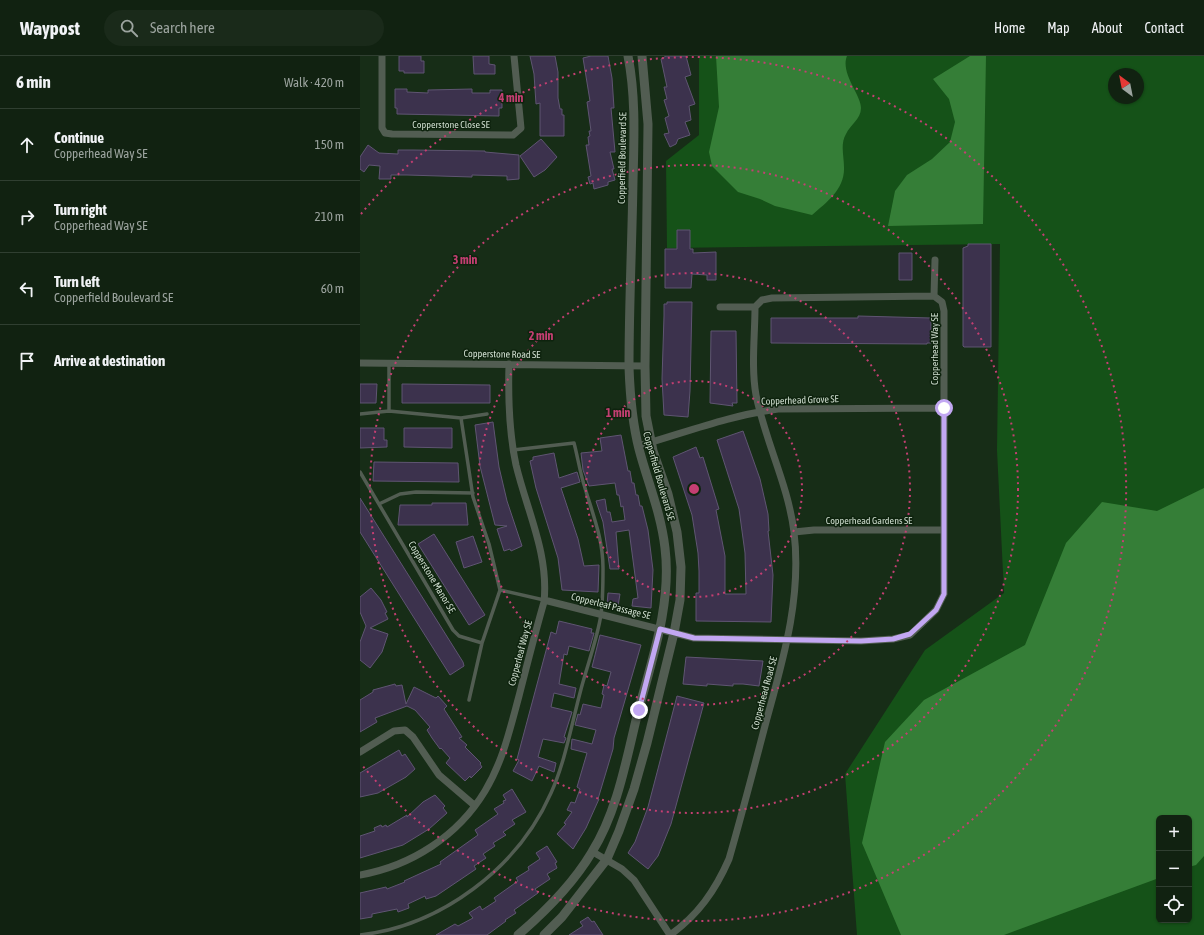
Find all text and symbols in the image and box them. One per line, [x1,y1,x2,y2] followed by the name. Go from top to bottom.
[104,10,384,46] search box
[20,17,80,39] text: Waypost
[118,17,140,39] icon: search
[150,19,215,36] text: Search here
[994,20,1025,36] text: Home
[1047,20,1070,36] text: Map
[1092,20,1123,36] text: About
[1145,20,1184,36] text: Contact
[1108,68,1144,104] north arrow
[16,72,51,92] text: 6 min
[284,75,344,90] text: Walk · 420 m
[498,91,523,105] text: 4 min
[616,111,628,204] street label: Copperfield Boulevard SE
[412,119,491,130] street label: Copperstone Close SE
[54,129,104,146] text: Continue
[16,134,38,156] icon: ahead
[315,137,344,152] text: 150 m
[54,146,147,161] text: Copperhead Way SE
[54,201,107,218] text: Turn right
[16,206,38,228] icon: right
[315,209,344,224] text: 210 m
[54,218,147,233] text: Copperhead Way SE
[453,253,477,267] text: 3 min
[54,273,100,290] text: Turn left
[16,278,38,300] icon: left
[321,281,344,296] text: 60 m
[54,290,173,305] text: Copperfield Boulevard SE
[929,312,940,385] street label: Copperhead Way SE
[529,329,553,343] text: 2 min
[463,348,541,360] street label: Copperstone Road SE
[16,350,38,372] icon: arrive
[54,352,165,369] text: Arrive at destination
[761,393,840,407] street label: Copperhead Grove SE
[935,399,953,417] route start
[606,406,630,420] text: 1 min
[641,430,677,522] street label: Copperfield Boulevard SE
[687,482,701,496] centre of rings
[826,515,913,526] street label: Copperhead Gardens SE
[406,539,458,615] street label: Copperstone Manor SE
[570,591,653,621] street label: Copperleaf Passage SE
[506,618,534,687] street label: Copperleaf Way SE
[749,655,779,731] street label: Copperhead Road SE
[630,701,648,719] route end
[1156,815,1192,923] map controls
[1156,815,1192,851] button: +
[1156,851,1192,887] button: −
[1156,887,1192,923] button: locate

